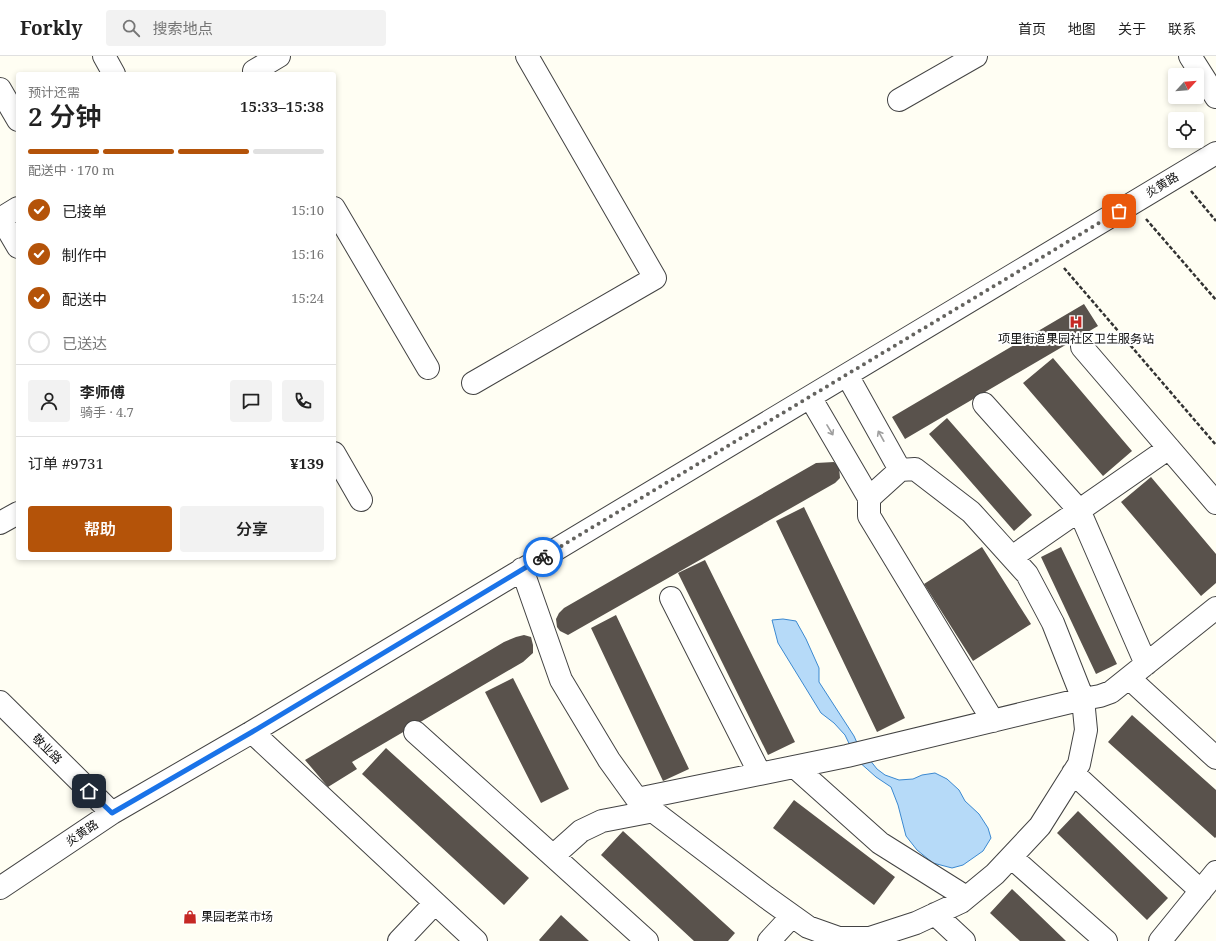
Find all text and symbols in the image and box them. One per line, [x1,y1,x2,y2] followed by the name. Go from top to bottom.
[106,10,386,46] search box
[20,15,82,41] text: Forkly
[120,17,142,39] icon: search
[152,18,212,38] text: 搜索地点
[1018,19,1046,38] text: 首页
[1068,19,1096,38] text: 地图
[1118,19,1146,38] text: 关于
[1168,19,1196,38] text: 联系
[1168,68,1204,104] north arrow
[1168,68,1204,148] map controls
[28,83,80,101] text: 预计还需
[240,96,324,116] text: 15:33–15:38
[28,98,101,134] text: 2 分钟
[1168,112,1204,148] button: locate
[28,161,114,179] text: 配送中 · 170 m
[1142,168,1182,201] street label: 炎黄路
[1102,194,1136,228] pin
[28,199,50,221] icon: check
[1108,200,1130,222] icon: bag
[62,201,107,221] text: 已接单
[291,201,324,219] text: 15:10
[28,243,50,265] icon: check
[62,245,107,265] text: 制作中
[291,245,324,263] text: 15:16
[28,287,50,309] icon: check
[62,289,107,309] text: 配送中
[291,289,324,307] text: 15:24
[1068,314,1084,330] hospital icon: 项里街道果园社区卫生服务站
[998,330,1154,347] place label: 项里街道果园社区卫生服务站
[62,333,107,353] text: 已送达
[28,380,70,422] button: person
[230,380,272,422] button: chat
[282,380,324,422] button: phone
[80,382,125,402] text: 李师傅
[80,403,134,421] text: 骑手 · 4.7
[826,424,834,436] one-way arrow
[877,430,885,442] one-way arrow
[28,453,104,473] text: 订单 #9731
[290,453,324,473] text: ¥139
[28,506,172,552] button: 帮助
[180,506,324,552] button: 分享
[523,537,563,577] courier
[532,546,554,568] icon: bike
[29,730,66,767] street label: 敬业路
[72,774,106,808] pin
[78,780,100,802] icon: home
[62,815,101,850] street label: 炎黄路
[201,908,273,925] place label: 果园老菜市场
[182,909,198,925] shop icon: 果园老菜市场

